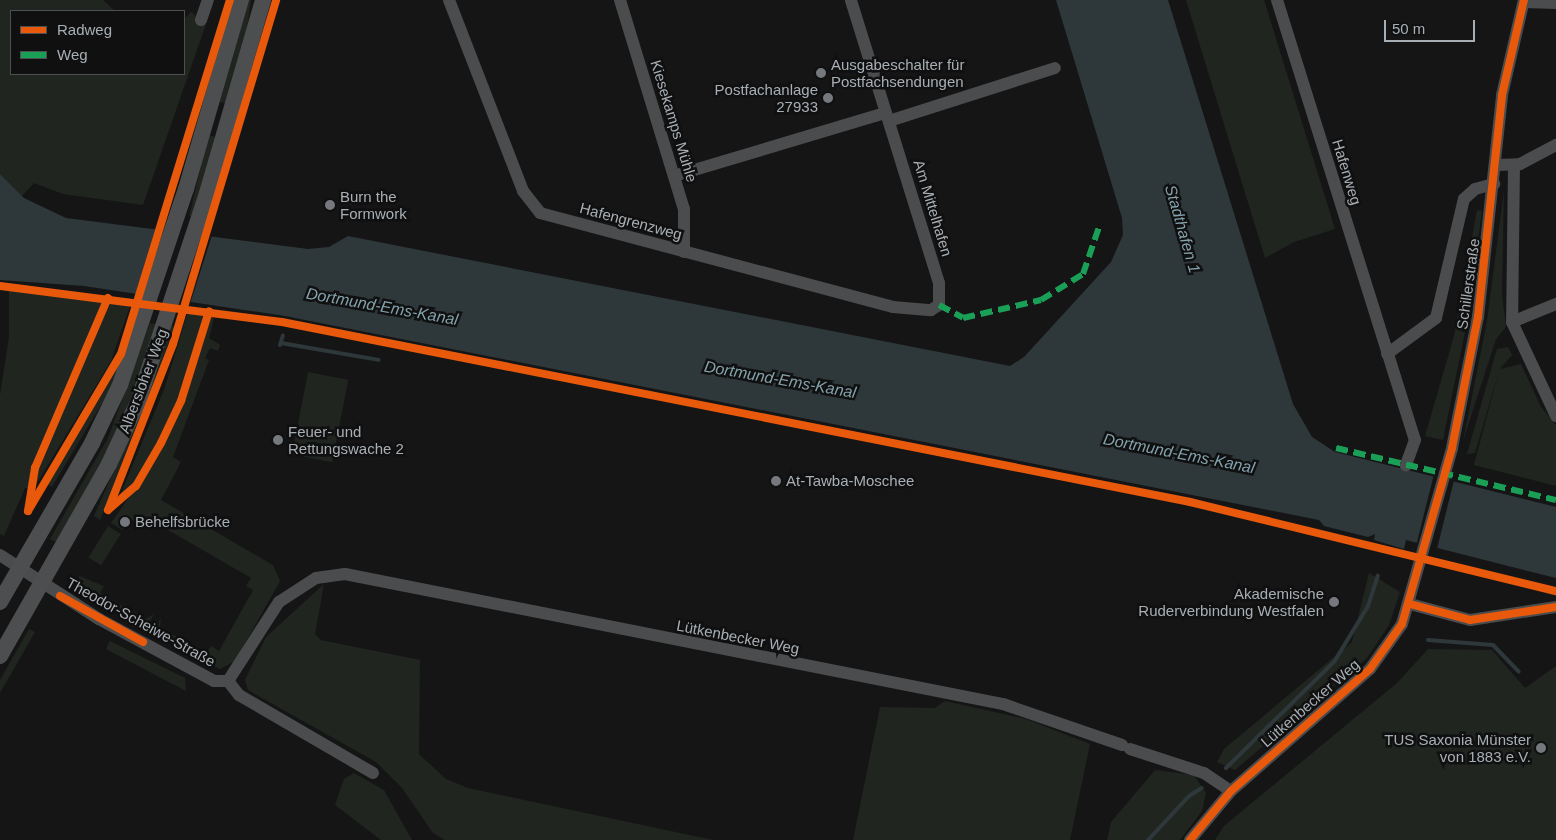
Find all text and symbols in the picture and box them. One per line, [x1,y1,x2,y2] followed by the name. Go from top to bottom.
[10,10,185,75] legend
[1386,10,1477,42] scale bar
[1392,20,1425,37] text: 50 m
[57,21,112,38] text: Radweg
[57,46,88,63] text: Weg
[831,55,964,90] place label: Ausgabeschalter für Postfachsendungen
[647,58,701,184] street label: Kiesekamps Mühle
[815,67,827,79] marker: Ausgabeschalter für Postfachsendungen
[715,80,818,115] place label: Postfachanlage 27933
[822,92,834,104] marker: Postfachanlage 27933
[1329,137,1365,207] street label: Hafenweg
[910,158,956,258] street label: Am Mittelhafen
[1160,183,1204,275] water label: Stadthafen 1
[340,187,407,222] place label: Burn the Formwork
[324,199,336,211] marker: Burn the Formwork
[578,199,684,243] street label: Hafengrenzweg
[1453,237,1483,331] street label: Schillerstraße
[305,284,459,330] water label: Dortmund-Ems-Kanal
[115,326,171,436] street label: Albersloher Weg
[703,357,857,403] water label: Dortmund-Ems-Kanal
[288,422,404,457] place label: Feuer- und Rettungswache 2
[1102,430,1256,478] water label: Dortmund-Ems-Kanal
[272,434,284,446] marker: Feuer- und Rettungswache 2
[786,472,914,490] place label: At-Tawba-Moschee
[770,475,782,487] marker: At-Tawba-Moschee
[135,513,230,531] place label: Behelfsbrücke
[119,516,131,528] marker: Behelfsbrücke
[63,574,219,670] street label: Theodor-Scheiwe-Straße
[1138,584,1324,619] place label: Akademische Ruderverbindung Westfalen
[1328,596,1340,608] marker: Akademische Ruderverbindung Westfalen
[675,616,801,658] street label: Lütkenbecker Weg
[1257,655,1363,751] street label: Lütkenbecker Weg
[1384,730,1531,765] place label: TUS Saxonia Münster von 1883 e.V.
[1535,742,1547,754] marker: TUS Saxonia Münster von 1883 e.V.

